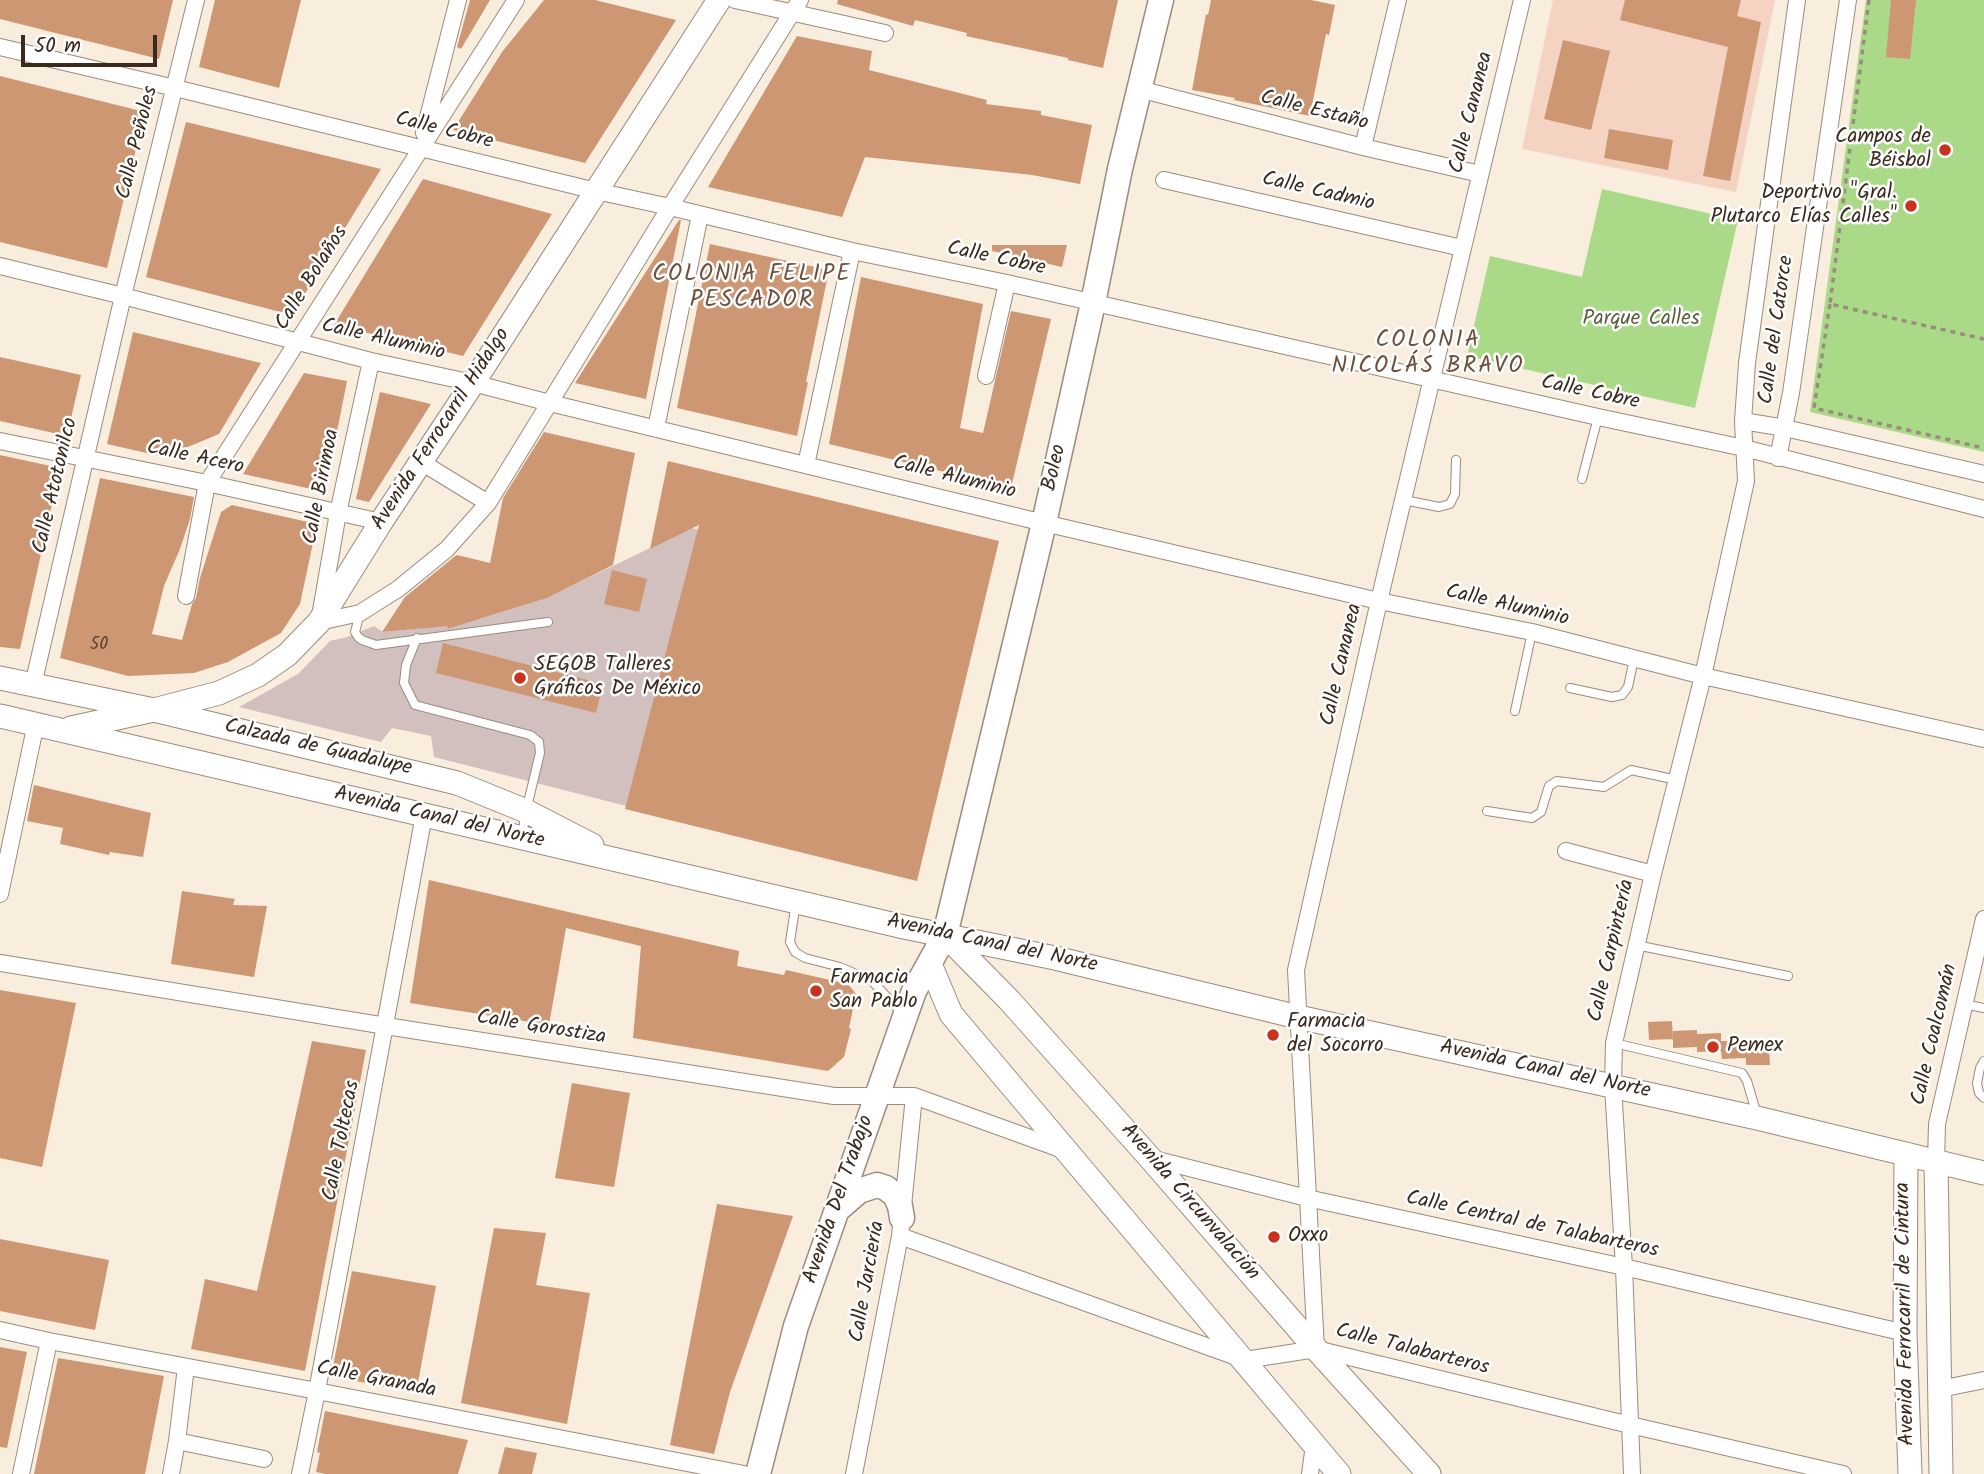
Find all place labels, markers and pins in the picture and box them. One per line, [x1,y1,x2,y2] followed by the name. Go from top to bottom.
[1835,125,1931,175] place label: Campos de Béisbol
[1937,142,1953,158] marker: Campos de Béisbol
[1710,181,1897,231] place label: Deportivo "Gral. Plutarco Elías Calles"
[1903,198,1919,214] marker: Deportivo "Gral. Plutarco Elías Calles"
[534,653,701,703] place label: SEGOB Talleres Gráficos De México
[512,670,528,686] marker: SEGOB Talleres Gráficos De México
[830,966,918,1016] place label: Farmacia San Pablo
[808,983,824,999] marker: Farmacia San Pablo
[1287,1010,1383,1060] place label: Farmacia del Socorro
[1265,1027,1281,1043] marker: Farmacia del Socorro
[1727,1034,1783,1060] place label: Pemex
[1705,1039,1721,1055] marker: Pemex
[1288,1224,1328,1250] place label: Oxxo
[1266,1229,1282,1245] marker: Oxxo

